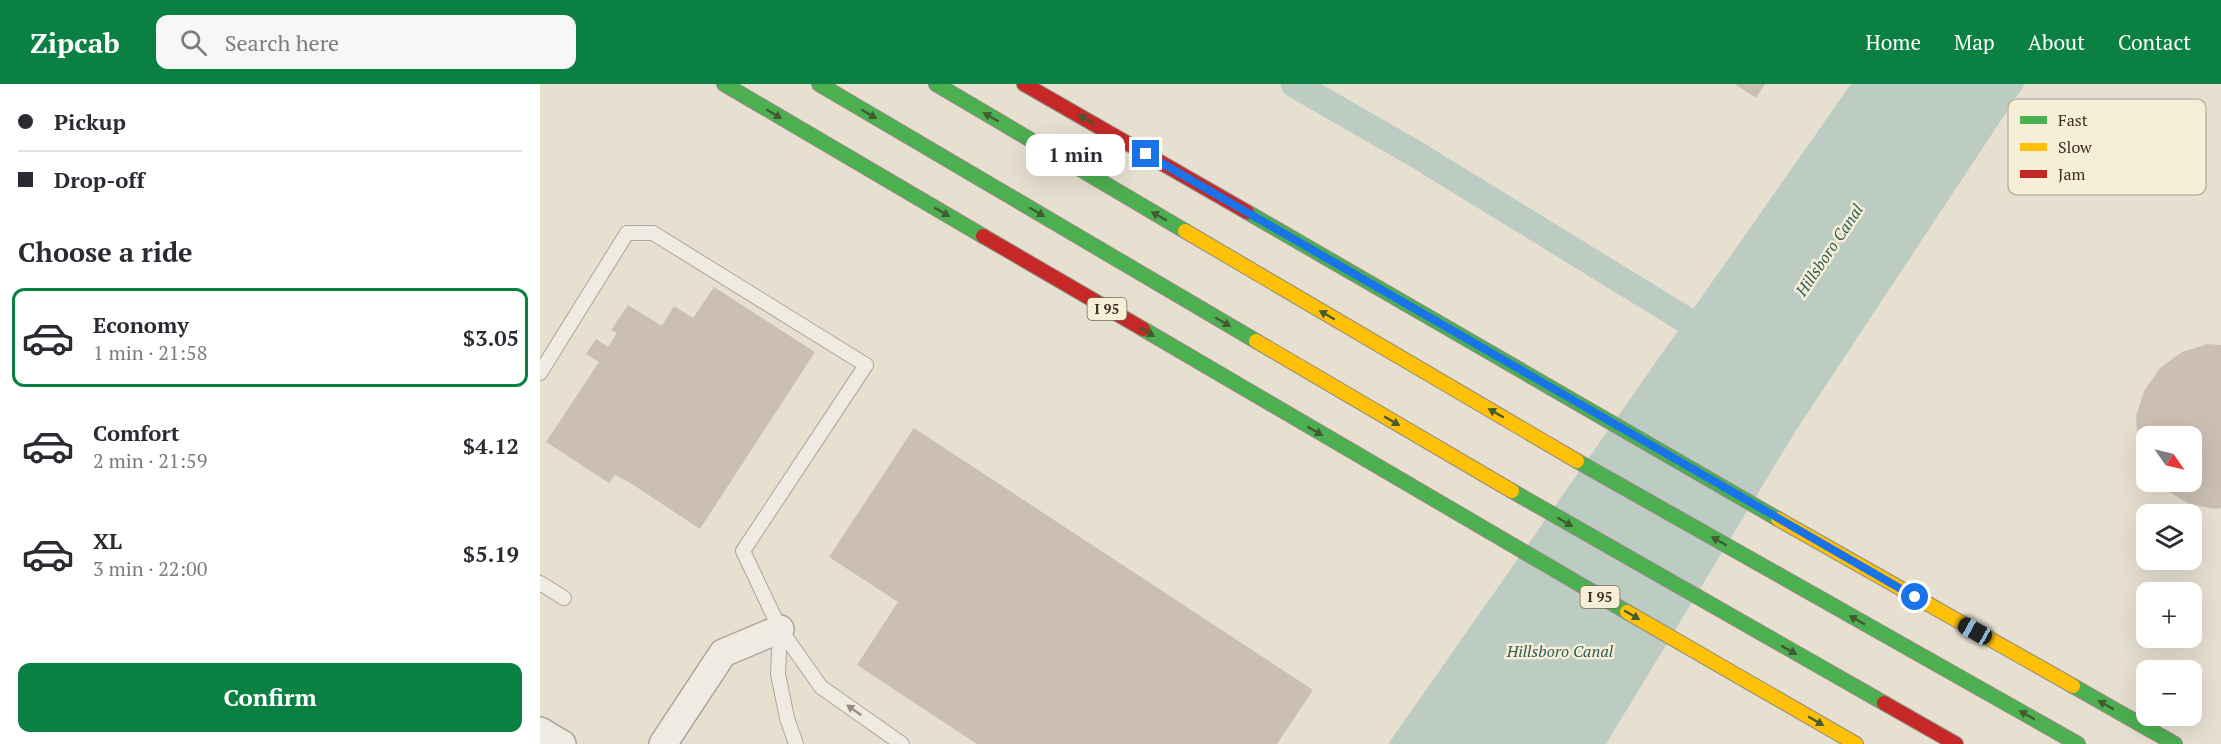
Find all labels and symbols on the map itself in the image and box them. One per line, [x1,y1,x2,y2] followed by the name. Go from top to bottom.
[2008,99,2206,195] legend
[766,108,782,119] one-way arrow
[861,108,877,119] one-way arrow
[2058,109,2088,131] text: Fast
[983,111,999,122] one-way arrow
[1078,114,1094,125] one-way arrow
[1026,133,1125,175] callout: 1 min
[2058,136,2092,158] text: Slow
[1132,140,1159,167] route end
[2058,163,2086,185] text: Jam
[1790,199,1868,301] water label: Hillsboro Canal
[934,207,951,217] one-way arrow
[1029,207,1045,218] one-way arrow
[1151,210,1167,221] one-way arrow
[1088,298,1126,320] road number: I 95
[1319,310,1336,320] one-way arrow
[1215,316,1232,326] one-way arrow
[1139,327,1156,337] one-way arrow
[1488,408,1504,419] one-way arrow
[1384,415,1400,426] one-way arrow
[1307,425,1323,436] one-way arrow
[2136,426,2202,492] north arrow
[1557,517,1574,527] one-way arrow
[1710,536,1727,546] one-way arrow
[1901,583,1928,610] route start
[1580,586,1620,608] road number: I 95
[1623,610,1640,620] one-way arrow
[1849,614,1865,625] one-way arrow
[1955,614,1995,648] car
[1506,640,1614,662] water label: Hillsboro Canal
[1781,645,1798,655] one-way arrow
[2097,700,2114,710] one-way arrow
[847,704,863,716] one-way arrow
[2018,710,2035,720] one-way arrow
[1808,716,1825,726] one-way arrow

